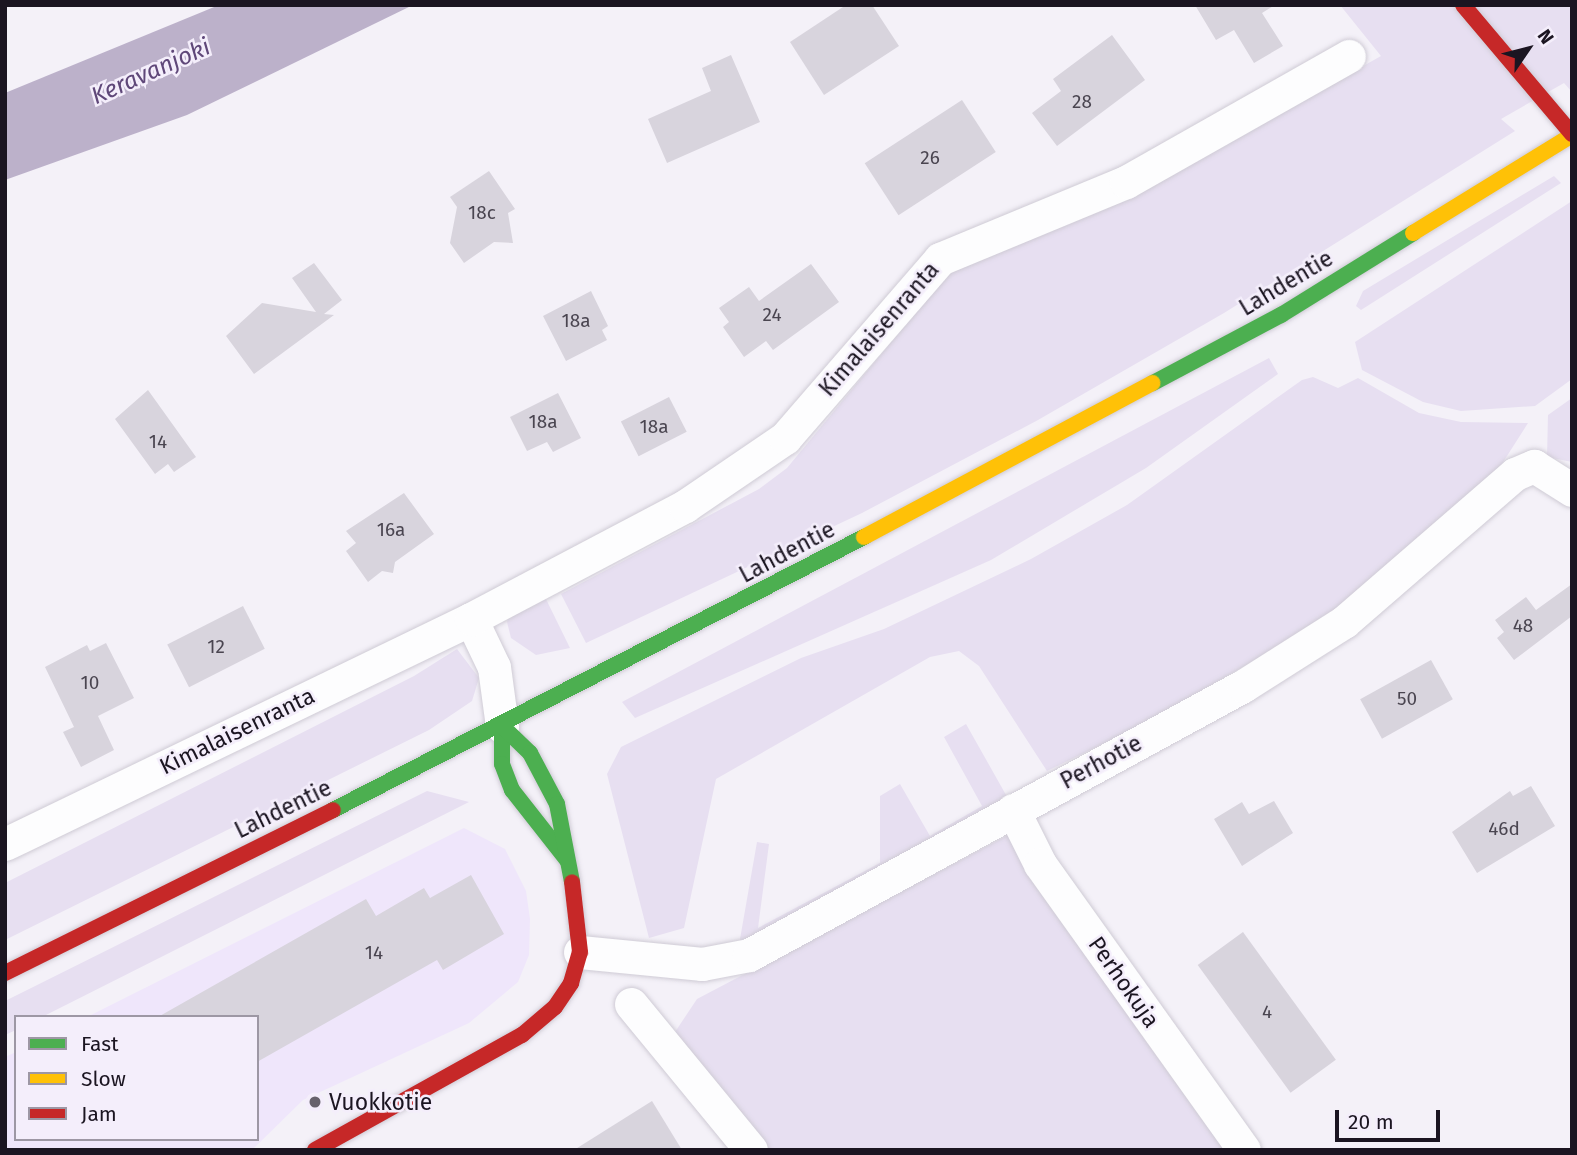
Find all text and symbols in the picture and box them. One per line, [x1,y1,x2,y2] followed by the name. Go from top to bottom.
[1493,14,1563,84] north arrow
[1533,25,1559,48] text: N
[87,33,215,111] water label: Keravanjoki
[1072,91,1092,113] house number: 28
[920,147,940,169] house number: 26
[468,202,496,224] house number: 18c
[1234,244,1338,322] street label: Lahdentie
[813,256,945,402] street label: Kimalaisenranta
[763,304,781,326] house number: 24
[561,310,591,332] house number: 18a
[528,411,558,433] house number: 18a
[639,416,669,438] house number: 18a
[149,431,167,453] house number: 14
[734,515,840,589] street label: Lahdentie
[377,519,405,541] house number: 16a
[1513,615,1533,637] house number: 48
[207,636,225,658] house number: 12
[81,672,99,694] house number: 10
[155,682,319,780] street label: Kimalaisenranta
[1397,688,1417,710] house number: 50
[1056,729,1146,795] street label: Perhotie
[230,774,336,844] street label: Lahdentie
[1488,818,1520,840] house number: 46d
[1083,931,1165,1033] street label: Perhokuja
[365,942,383,964] house number: 14
[1262,1001,1272,1023] house number: 4
[14,1015,259,1141] legend
[81,1031,119,1057] text: Fast
[81,1066,126,1092] text: Slow
[329,1088,432,1116] place label: Vuokkotie
[307,1094,323,1110] marker: Vuokkotie
[1339,1096,1444,1140] scale bar
[81,1101,117,1127] text: Jam
[1348,1109,1394,1135] text: 20 m

